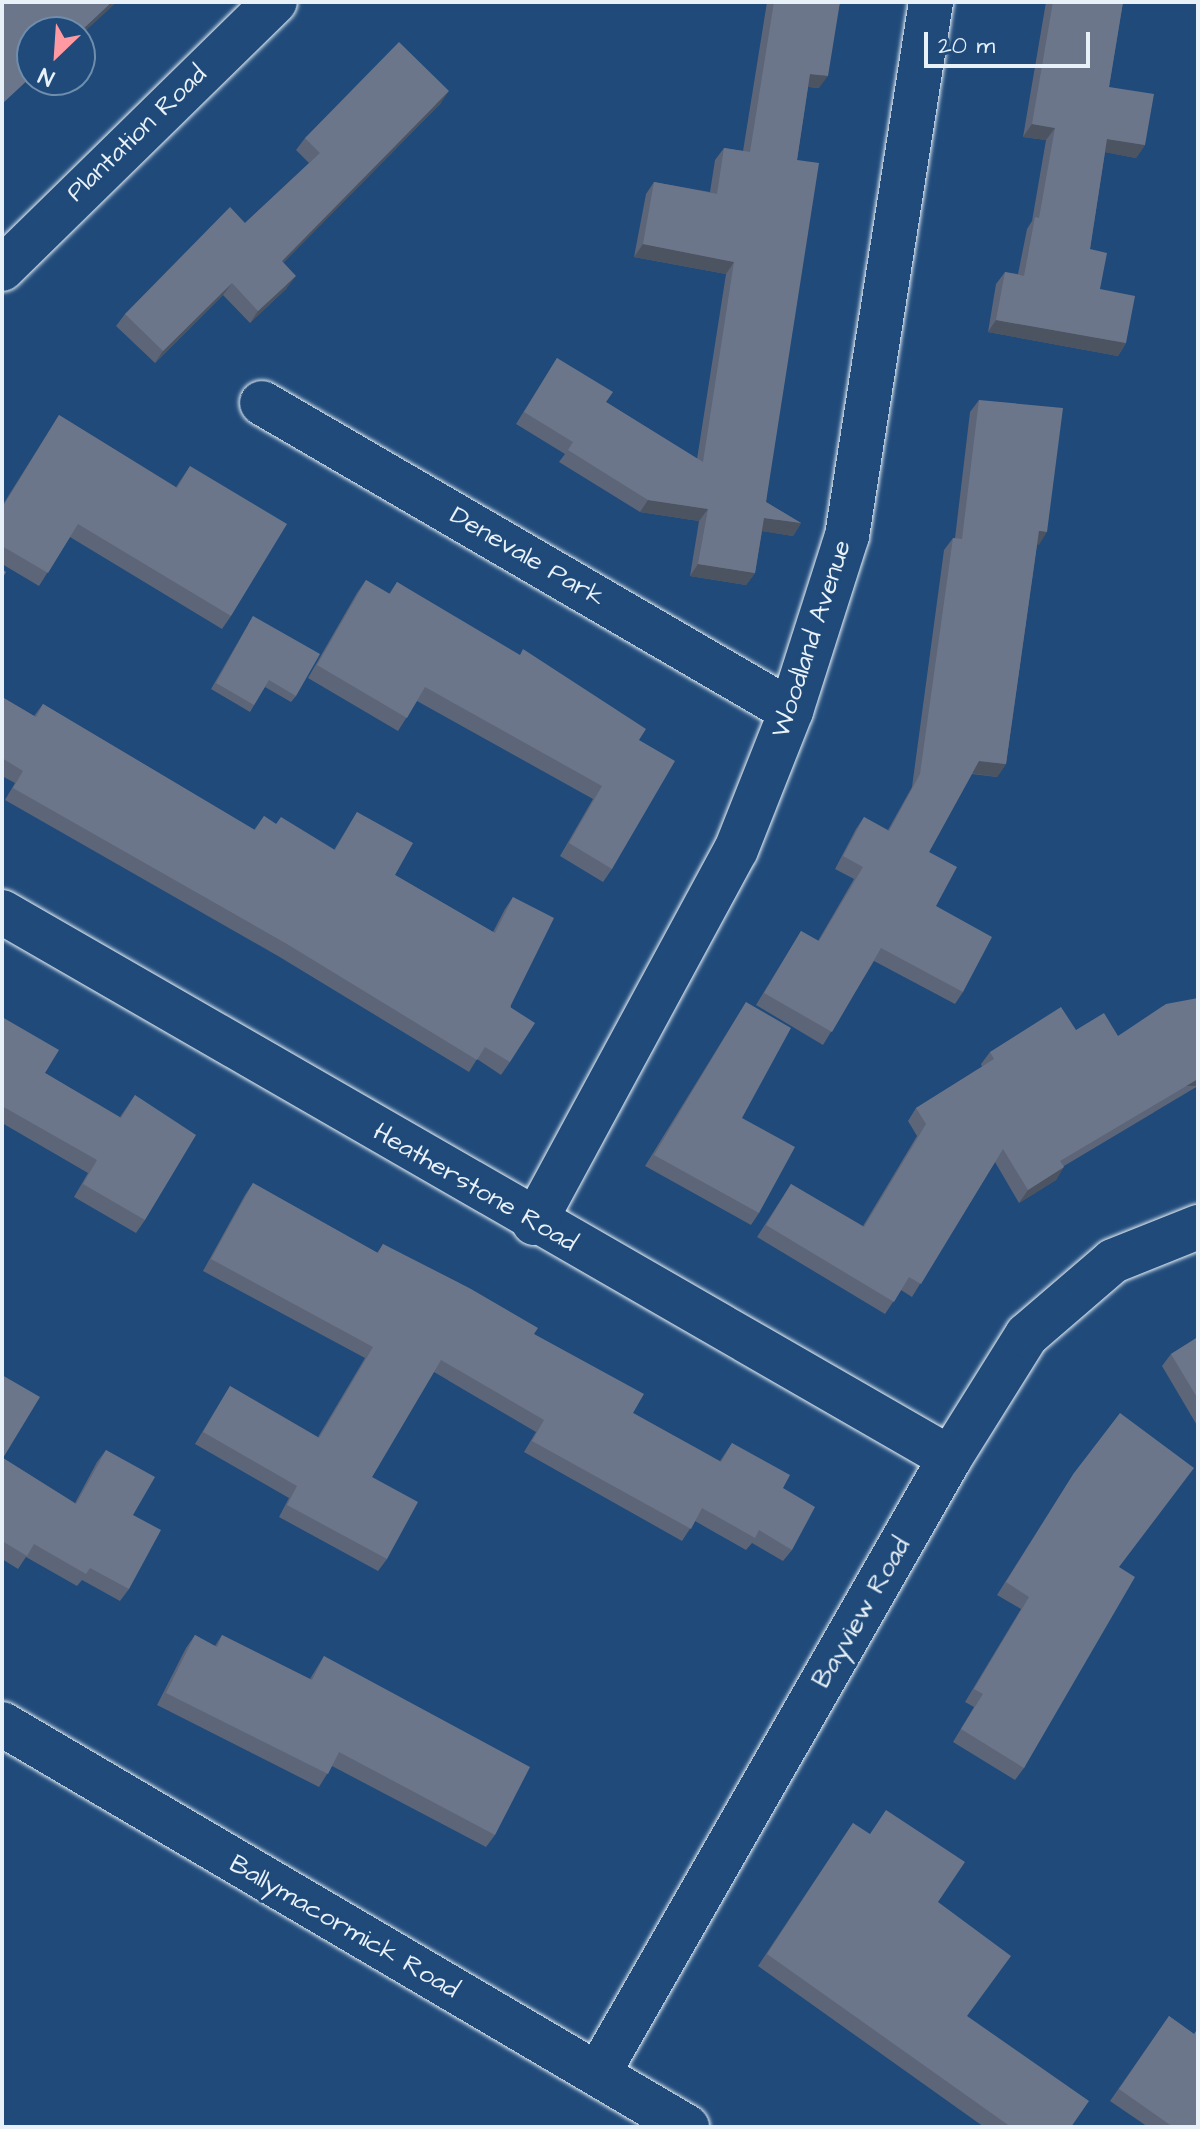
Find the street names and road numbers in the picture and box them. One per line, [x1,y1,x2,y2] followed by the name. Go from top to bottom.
[60,59,214,209] street label: Plantation Road
[444,500,610,614] street label: Denevale Park
[765,536,859,742] street label: Woodland Avenue
[368,1117,582,1259] street label: Heatherstone Road
[806,1532,918,1694] street label: Bayview Road
[224,1849,464,2005] street label: Ballymacormick Road

